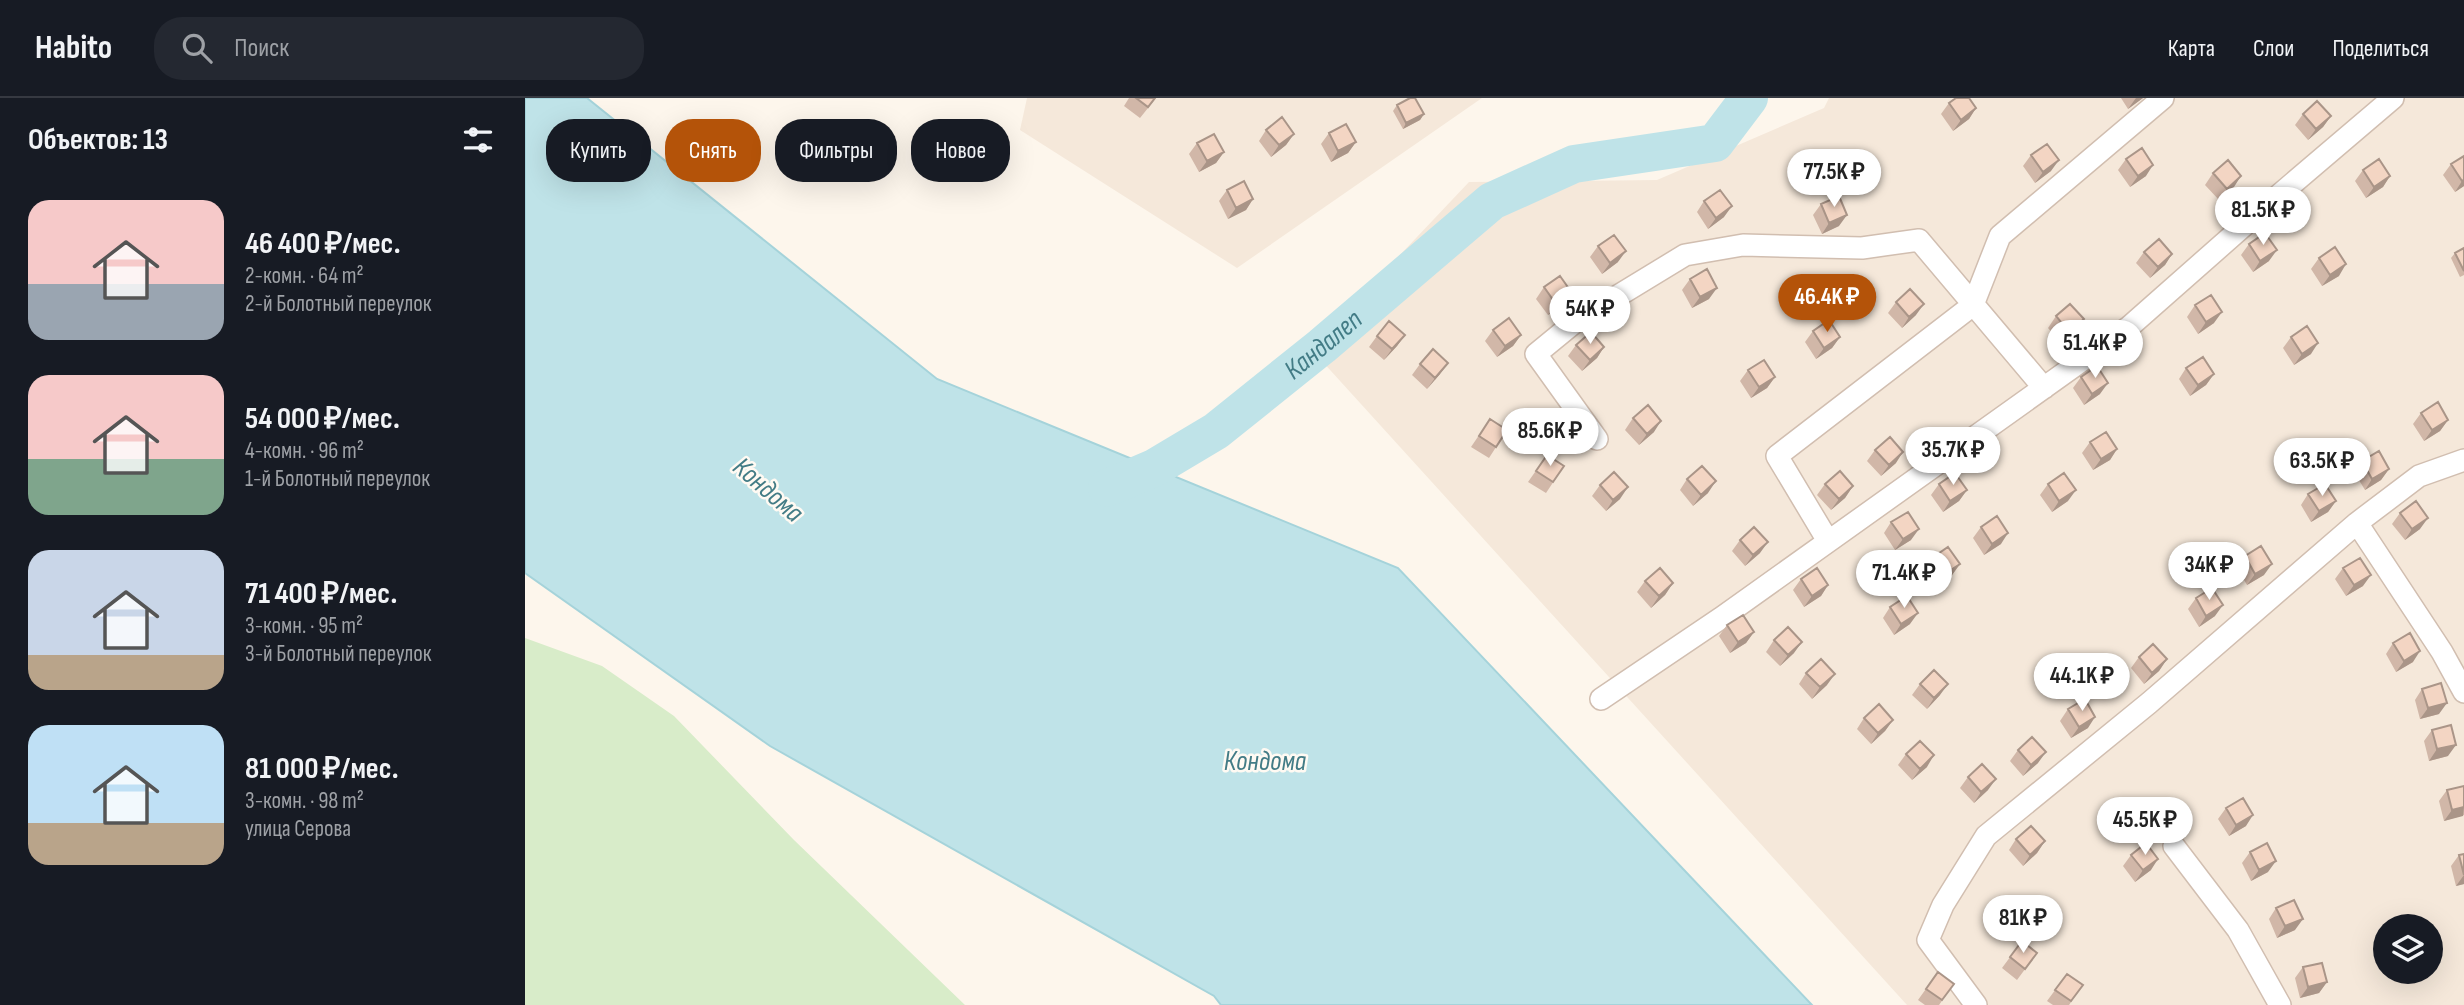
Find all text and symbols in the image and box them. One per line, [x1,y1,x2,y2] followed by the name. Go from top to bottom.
[154,17,644,80] search box
[35,28,112,68] text: Habito
[178,29,216,67] icon: search
[234,33,289,64] text: Поиск
[2168,34,2215,63] text: Карта
[2253,34,2294,63] text: Слои
[2332,34,2429,63] text: Поделиться
[546,119,651,182] chip: Купить
[665,119,761,182] chip: Снять
[775,119,897,182] chip: Фильтры
[911,119,1010,182] chip: Новое
[459,121,497,159] icon: filters
[28,122,168,158] text: Объектов: 13
[1769,150,1899,209] pin: 77.5K ₽
[1803,158,1865,186] text: 77.5K ₽
[2198,188,2328,247] pin: 81.5K ₽
[2231,196,2295,224] text: 81.5K ₽
[245,226,401,262] text: 46 400 ₽/мес.
[84,228,168,312] icon: home
[245,262,364,290] text: 2-комн. · 64 m²
[1762,274,1892,334] pin: 46.4K ₽
[1794,283,1860,311] text: 46.4K ₽
[1541,286,1639,346] pin: 54K ₽
[245,290,431,318] text: 2-й Болотный переулок
[1565,295,1615,323] text: 54K ₽
[1278,302,1369,386] water label: Кандалеп
[2030,320,2160,380] pin: 51.4K ₽
[2063,329,2127,357] text: 51.4K ₽
[245,401,400,437] text: 54 000 ₽/мес.
[84,403,168,487] icon: home
[1485,408,1615,468] pin: 85.6K ₽
[1518,417,1582,445] text: 85.6K ₽
[1888,428,2018,487] pin: 35.7K ₽
[1921,436,1985,464] text: 35.7K ₽
[245,437,364,465] text: 4-комн. · 96 m²
[2257,438,2387,498] pin: 63.5K ₽
[2290,447,2354,475] text: 63.5K ₽
[726,451,810,530] water label: Кондома
[245,465,430,493] text: 1-й Болотный переулок
[2160,542,2258,602] pin: 34K ₽
[1839,550,1969,610] pin: 71.4K ₽
[2184,551,2234,579] text: 34K ₽
[1872,559,1936,587] text: 71.4K ₽
[245,576,397,612] text: 71 400 ₽/мес.
[84,578,168,662] icon: home
[245,612,363,640] text: 3-комн. · 95 m²
[245,640,432,668] text: 3-й Болотный переулок
[2017,654,2147,713] pin: 44.1K ₽
[2050,662,2114,690] text: 44.1K ₽
[1224,745,1307,778] water label: Кондома
[245,751,399,787] text: 81 000 ₽/мес.
[84,753,168,837] icon: home
[245,787,364,815] text: 3-комн. · 98 m²
[2080,798,2210,857] pin: 45.5K ₽
[2113,806,2177,834] text: 45.5K ₽
[245,815,351,843] text: улица Серова
[1974,896,2072,955] pin: 81K ₽
[1999,904,2047,932] text: 81K ₽
[2373,914,2443,984] map controls
[2373,914,2443,984] button: layers

